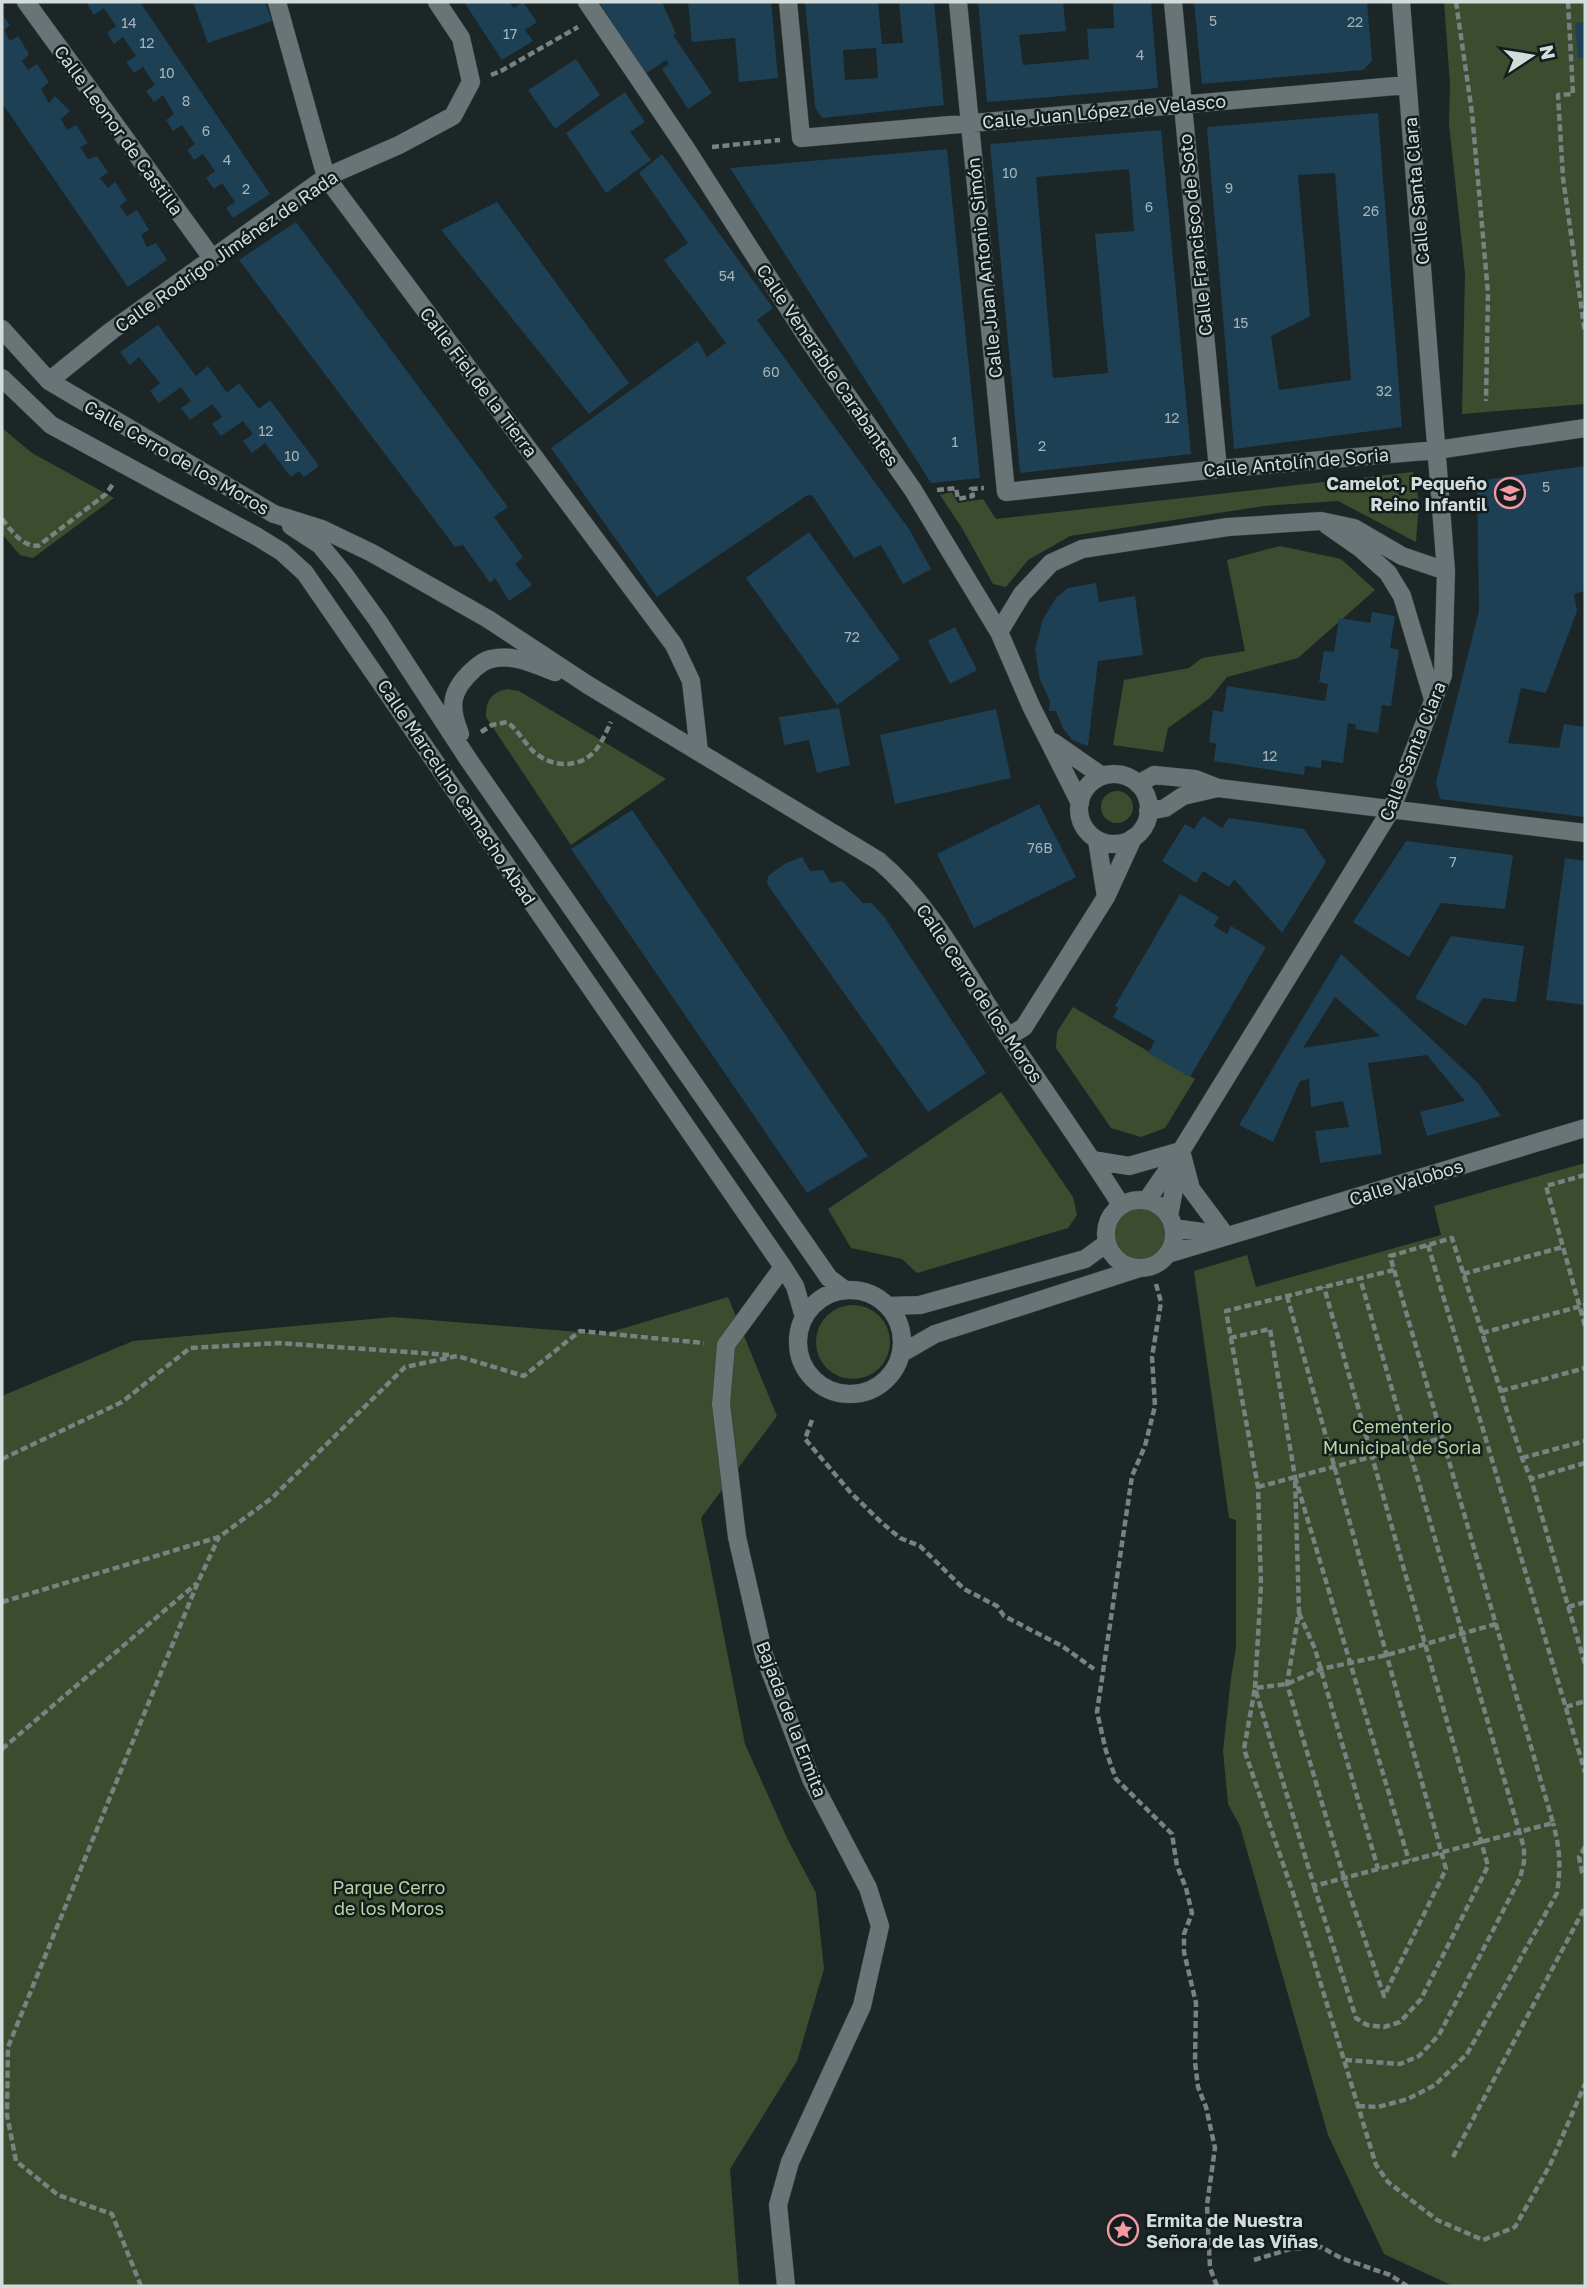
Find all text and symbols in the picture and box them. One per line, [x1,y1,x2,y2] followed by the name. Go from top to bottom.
[1209,12,1217,29] house number: 5
[1347,13,1363,30] house number: 22
[121,14,137,31] house number: 14
[1496,21,1566,91] north arrow
[503,25,517,42] house number: 17
[140,34,154,51] house number: 12
[50,41,188,219] street label: Calle Leonor de Castilla
[1535,43,1561,62] text: N
[1136,46,1144,63] house number: 4
[159,64,175,81] house number: 10
[981,89,1227,133] street label: Calle Juan López de Velasco
[182,92,190,109] house number: 8
[1399,116,1433,266] street label: Calle Santa Clara
[202,122,210,139] house number: 6
[1173,133,1217,337] street label: Calle Francisco de Soto
[223,151,231,168] house number: 4
[961,157,1007,379] street label: Calle Juan Antonio Simón
[1002,164,1018,181] house number: 10
[110,166,342,336] street label: Calle Rodrigo Jiménez de Rada
[1225,179,1233,196] house number: 9
[242,180,250,197] house number: 2
[1145,198,1153,215] house number: 6
[1363,202,1379,219] house number: 26
[752,260,904,470] street label: Calle Venerable Carabantes
[719,267,735,284] house number: 54
[416,303,542,461] street label: Calle Fiel de la Tierra
[1234,314,1248,331] house number: 15
[762,363,780,380] house number: 60
[1376,382,1392,399] house number: 32
[80,395,274,519] street label: Calle Cerro de los Moros
[1165,409,1179,426] house number: 12
[259,422,273,439] house number: 12
[952,433,959,450] house number: 1
[1038,437,1046,454] house number: 2
[1202,443,1390,481] street label: Calle Antolín de Soria
[284,447,300,464] house number: 10
[1326,472,1487,515] place label: Camelot, Pequeño Reino Infantil
[1493,476,1527,510] school or university icon: Camelot, Pequeño Reino Infantil
[1542,478,1550,495] house number: 5
[844,628,860,645] house number: 72
[373,675,541,909] street label: Calle Marcelino Camacho Abad
[1374,678,1450,824] street label: Calle Santa Clara
[1263,747,1277,764] house number: 12
[1027,839,1053,856] house number: 76B
[1449,853,1457,870] house number: 7
[912,900,1048,1086] street label: Calle Cerro de los Moros
[1347,1154,1465,1210] street label: Calle Valobos
[1323,1415,1481,1458] park label: Cementerio Municipal de Soria
[752,1638,832,1800] street label: Bajada de la Ermita
[333,1876,445,1919] park label: Parque Cerro de los Moros
[1146,2209,1318,2252] place label: Ermita de Nuestra Señora de las Viñas
[1106,2213,1140,2247] place icon: Ermita de Nuestra Señora de las Viñas

